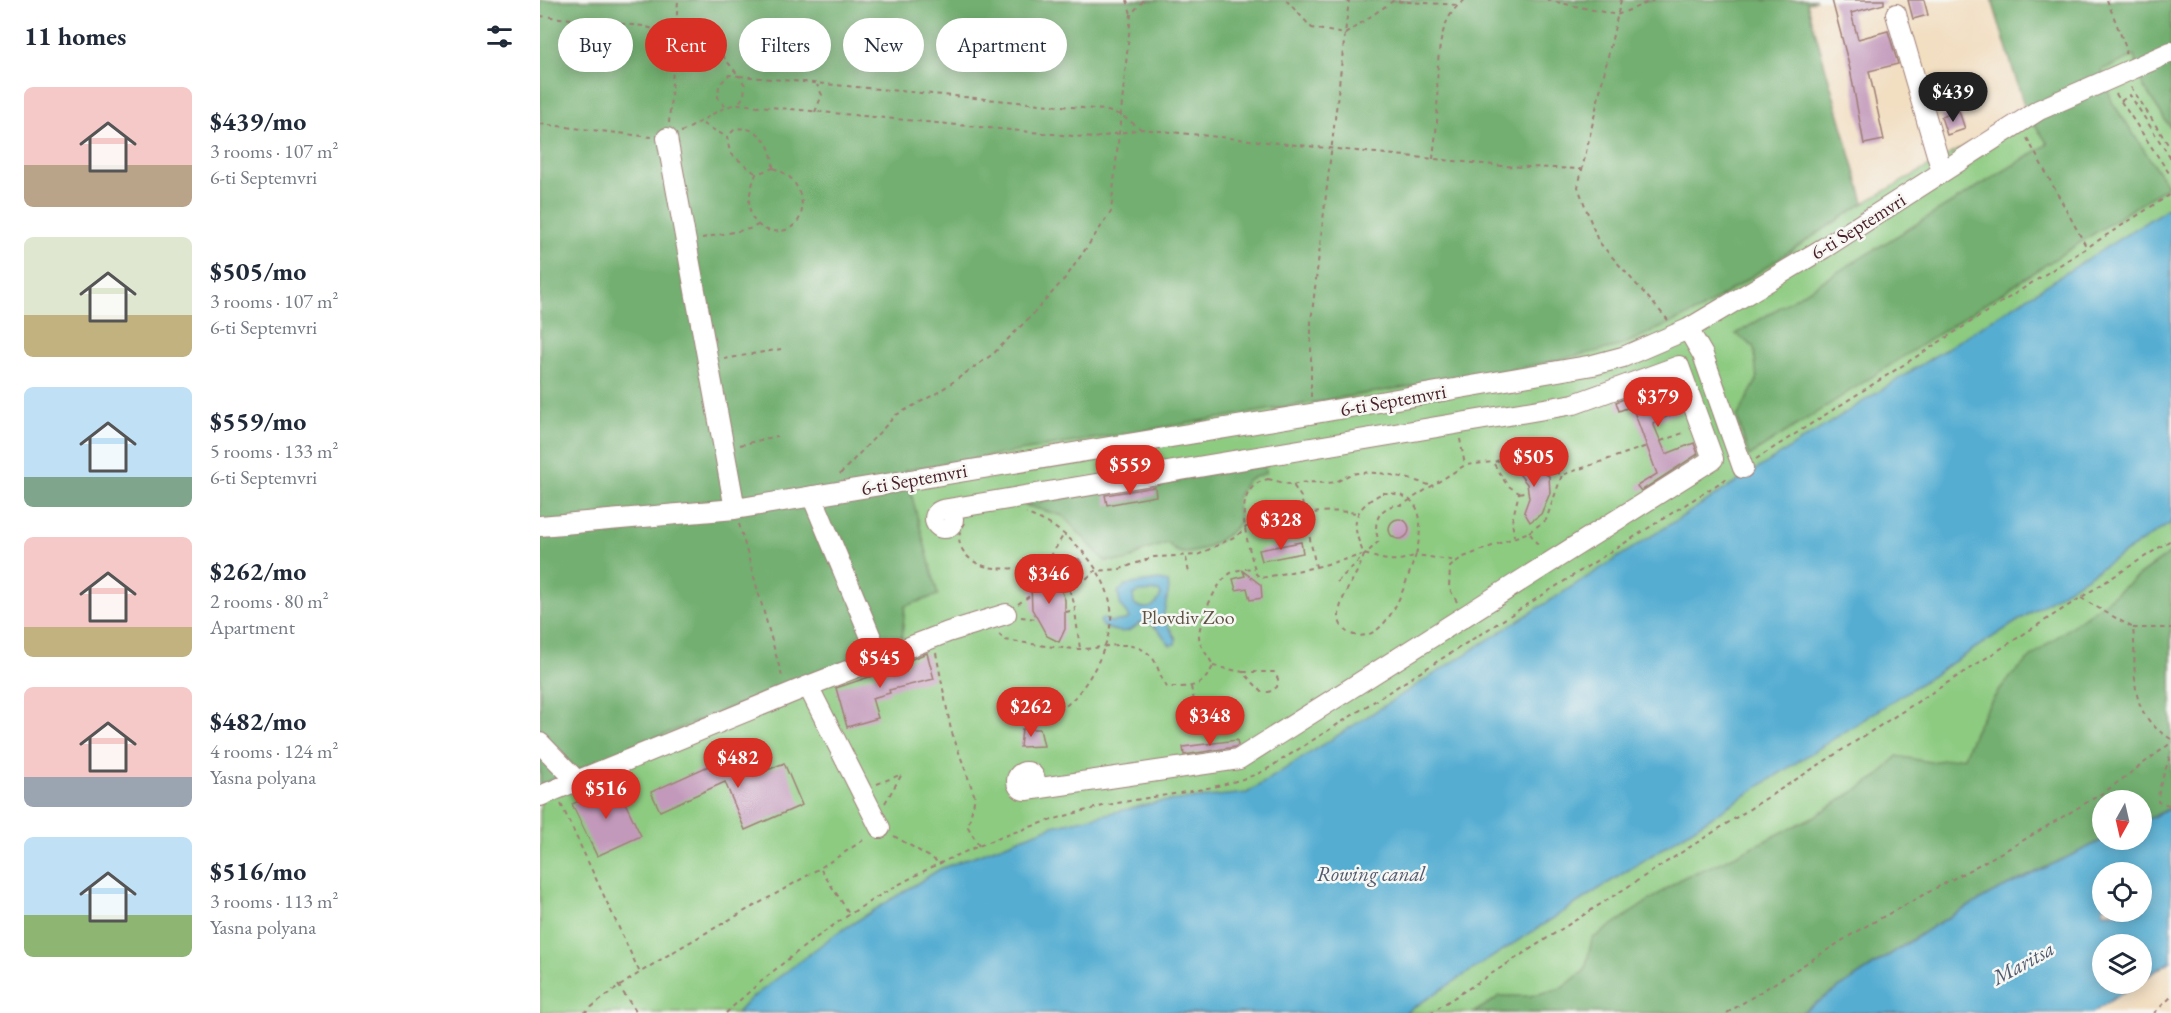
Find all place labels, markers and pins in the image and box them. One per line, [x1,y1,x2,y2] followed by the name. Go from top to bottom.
[1917,72,1989,123] pin: $439
[1622,377,1694,428] pin: $379
[1498,437,1570,488] pin: $505
[1094,445,1166,496] pin: $559
[1245,500,1317,551] pin: $328
[1013,554,1085,605] pin: $346
[844,638,916,689] pin: $545
[995,687,1067,738] pin: $262
[1174,696,1246,747] pin: $348
[702,738,774,789] pin: $482
[570,769,642,820] pin: $516

